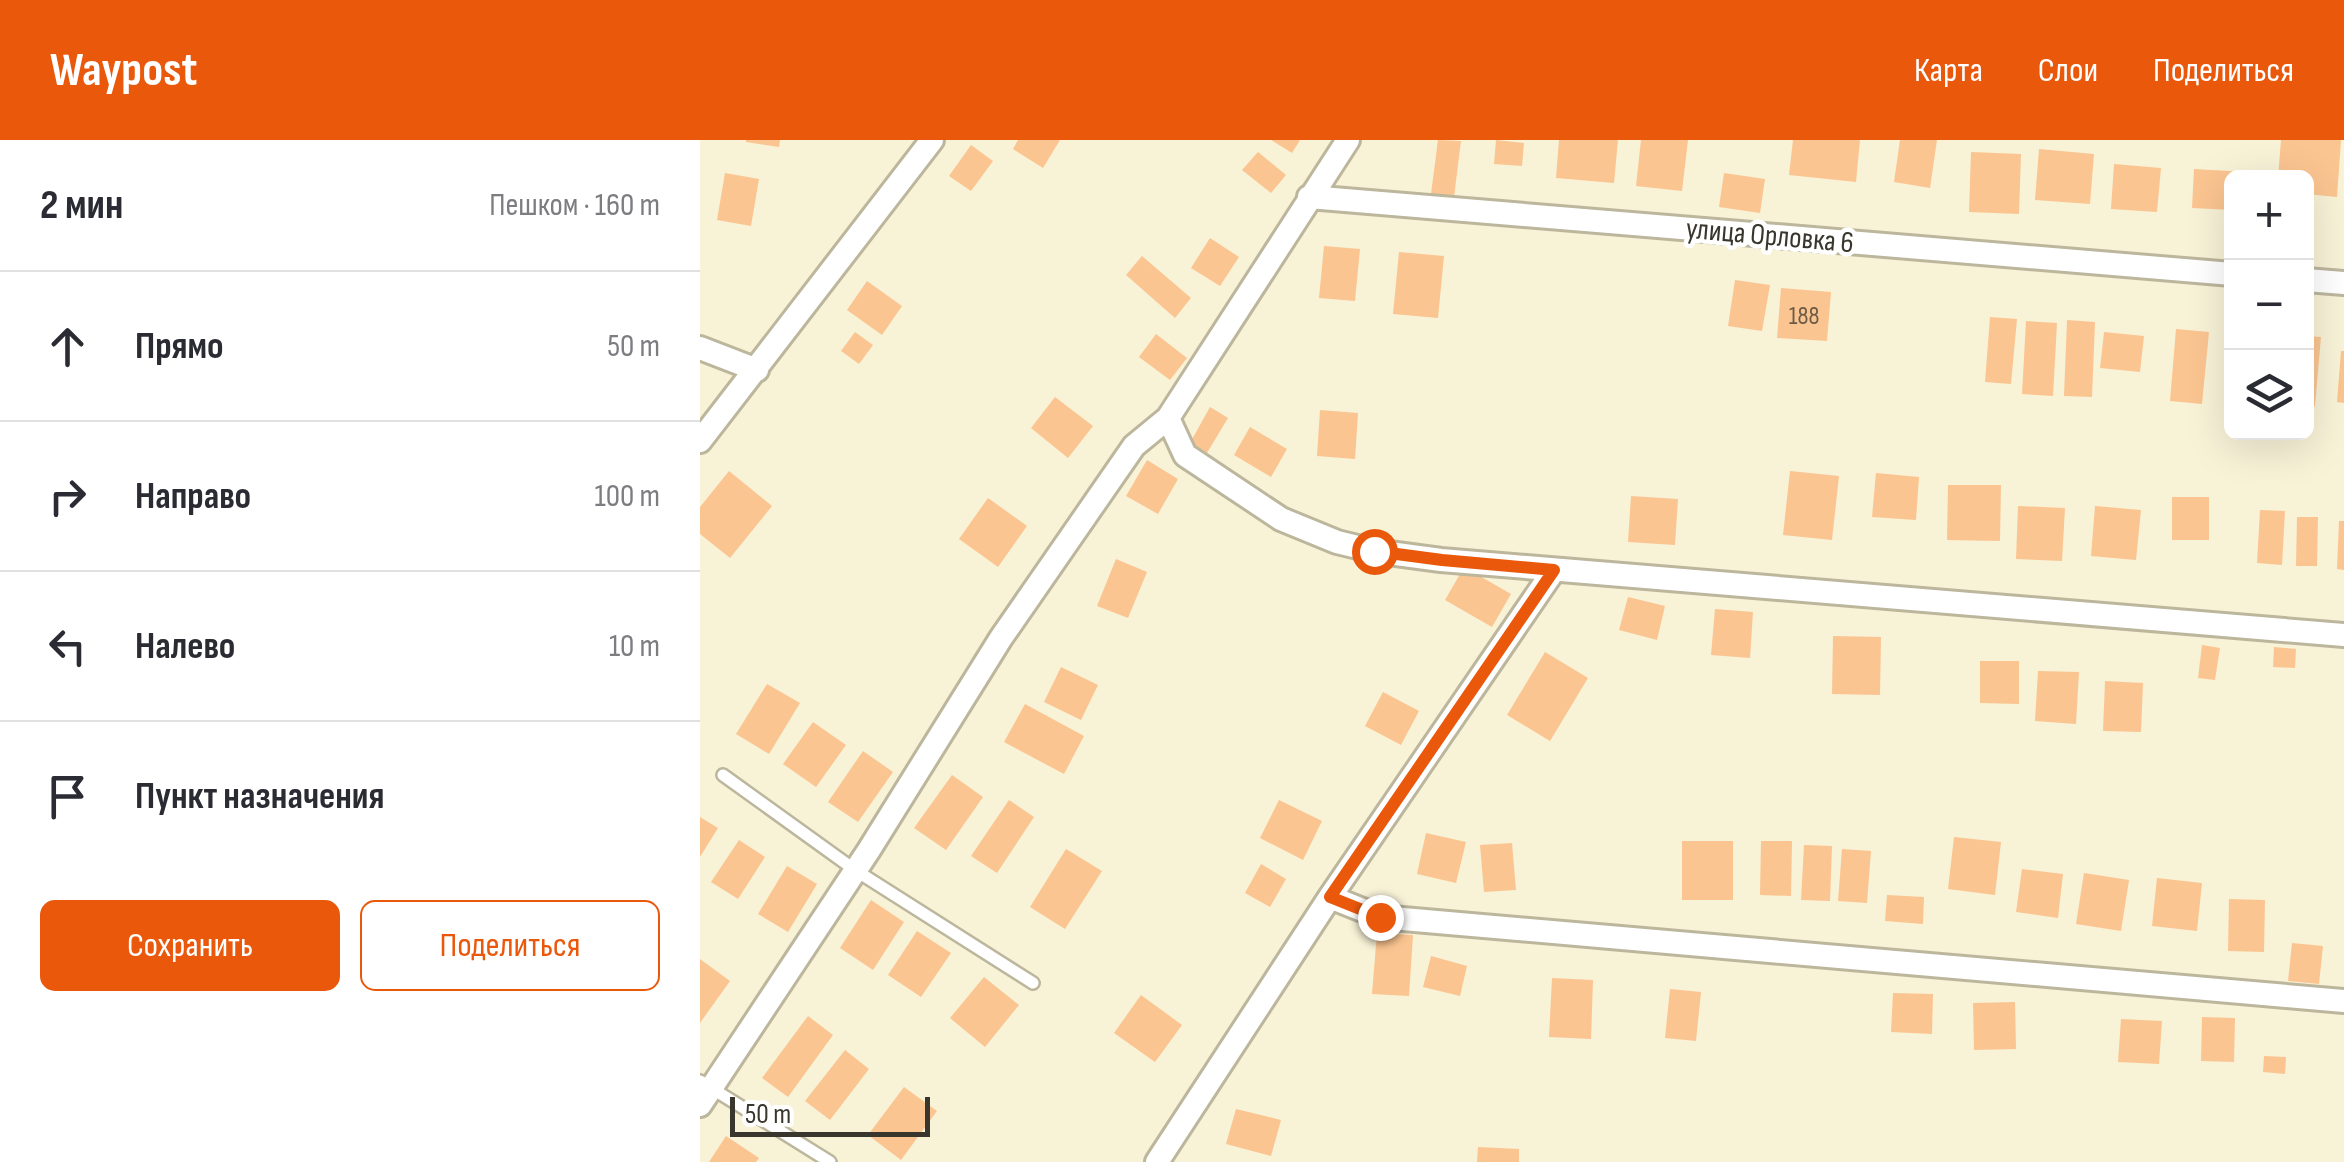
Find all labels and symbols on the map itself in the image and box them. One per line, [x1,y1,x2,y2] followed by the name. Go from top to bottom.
[1685,211,1855,261] street label: улица Орловка 6
[1789,301,1819,332] house number: 188
[1352,529,1398,575] route start
[1358,895,1404,941] route end
[730,1092,930,1136] scale bar

